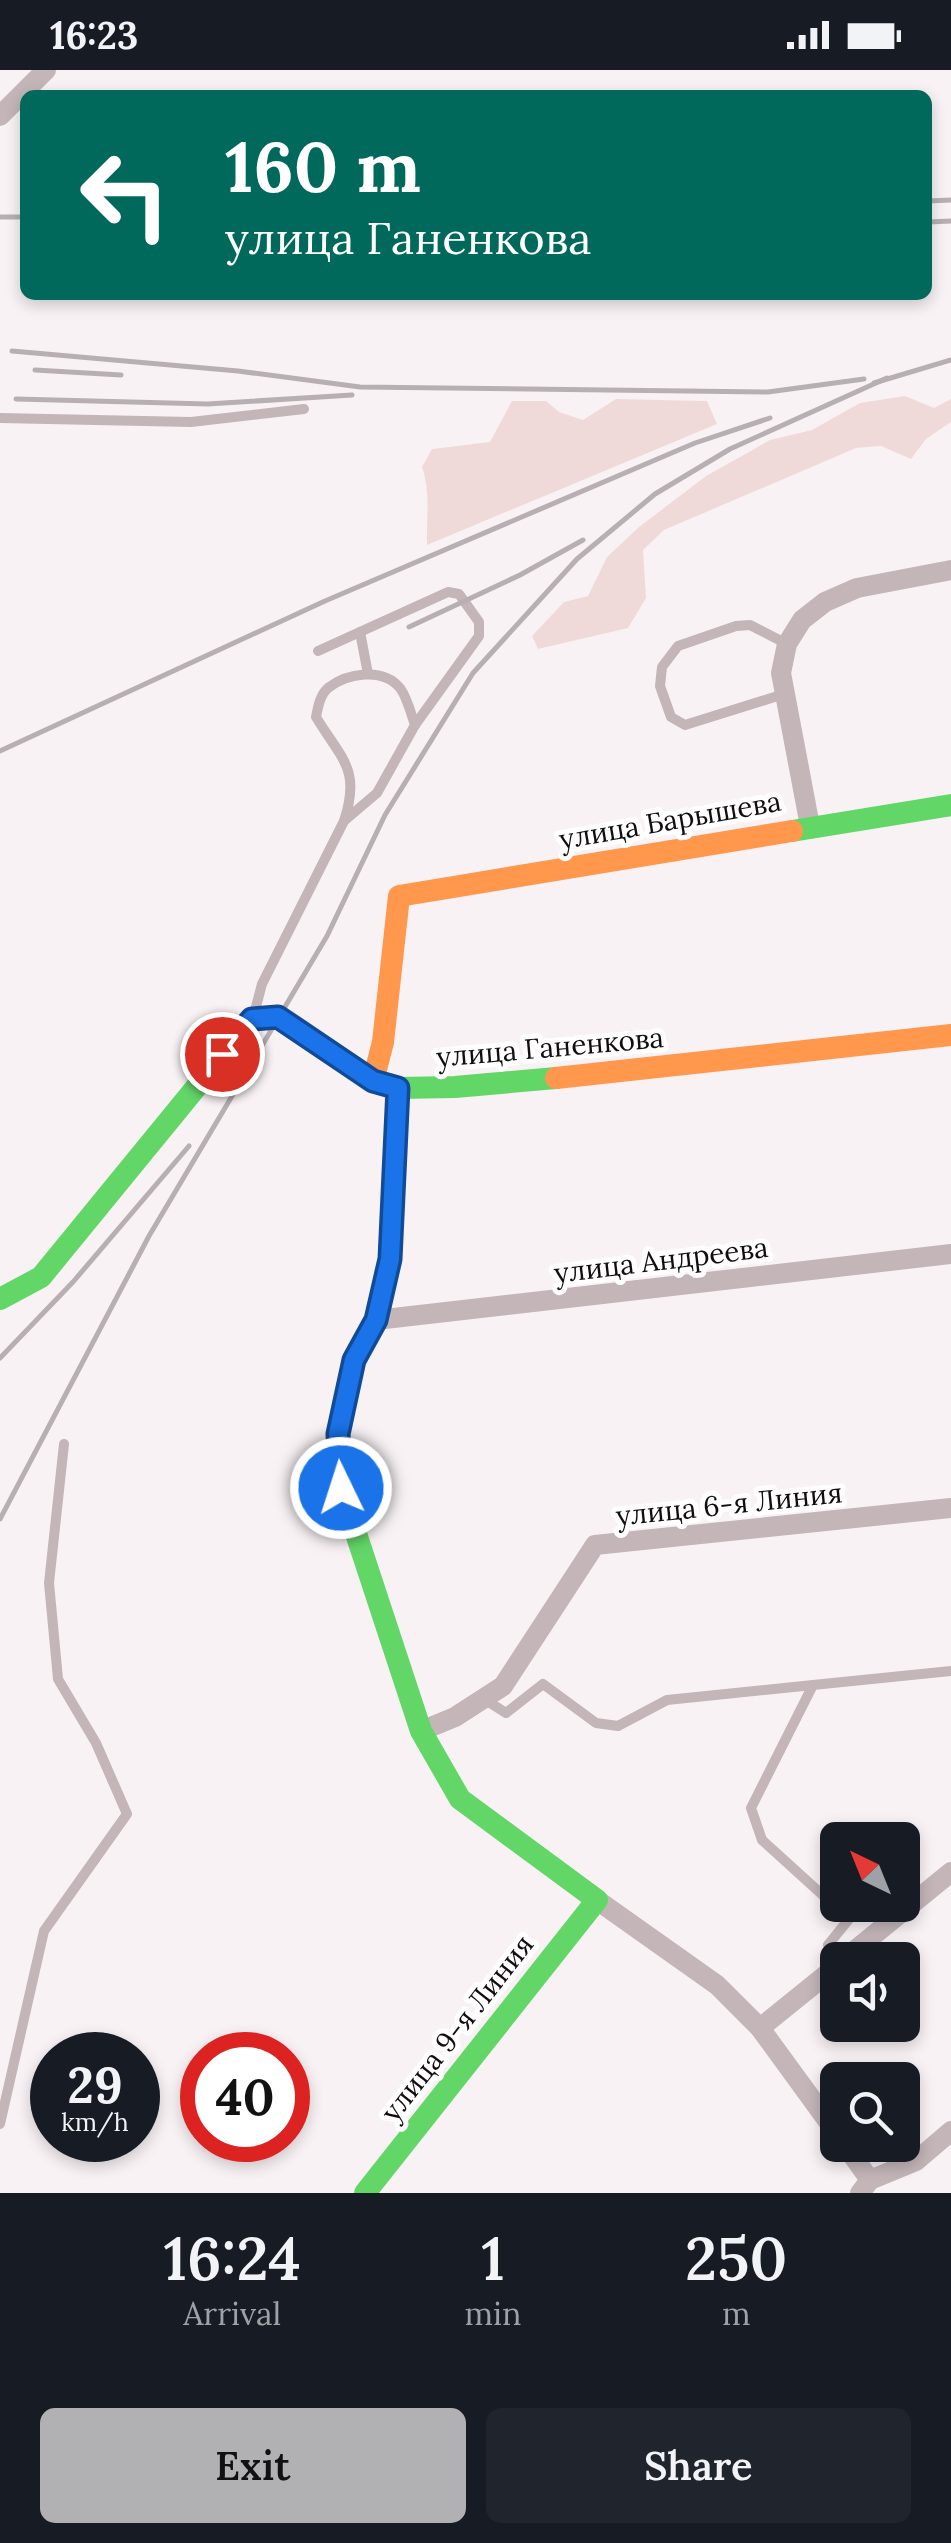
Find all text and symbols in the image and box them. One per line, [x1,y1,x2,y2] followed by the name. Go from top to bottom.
[50,11,138,59] text: 16:23
[225,122,421,211] text: 160 m
[60,130,190,260] icon: left
[225,209,591,266] text: улица Ганенкова
[556,783,784,857] street label: улица Барышева
[180,1012,265,1097] pin
[435,1019,665,1075] street label: улица Ганенкова
[195,1027,250,1082] icon: arrive
[552,1229,770,1291] street label: улица Андреева
[289,1436,393,1540] position arrow
[614,1474,844,1534] street label: улица 6-я Линия
[820,1822,920,1922] north arrow
[820,1822,920,2162] map controls
[373,1927,541,2129] street label: улица 9-я Линия
[820,1942,920,2042] button: sound
[180,2032,310,2162] speed limit sign: 40
[67,2053,123,2117] text: 29
[820,2062,920,2162] button: search
[61,2106,129,2138] text: km/h
[164,2220,301,2296] text: 16:24
[481,2220,505,2296] text: 1
[685,2220,787,2296] text: 250
[183,2293,281,2334] text: Arrival
[464,2293,521,2334] text: min
[722,2293,751,2334] text: m
[40,2408,466,2523] button: Exit
[486,2408,911,2523] button: Share

